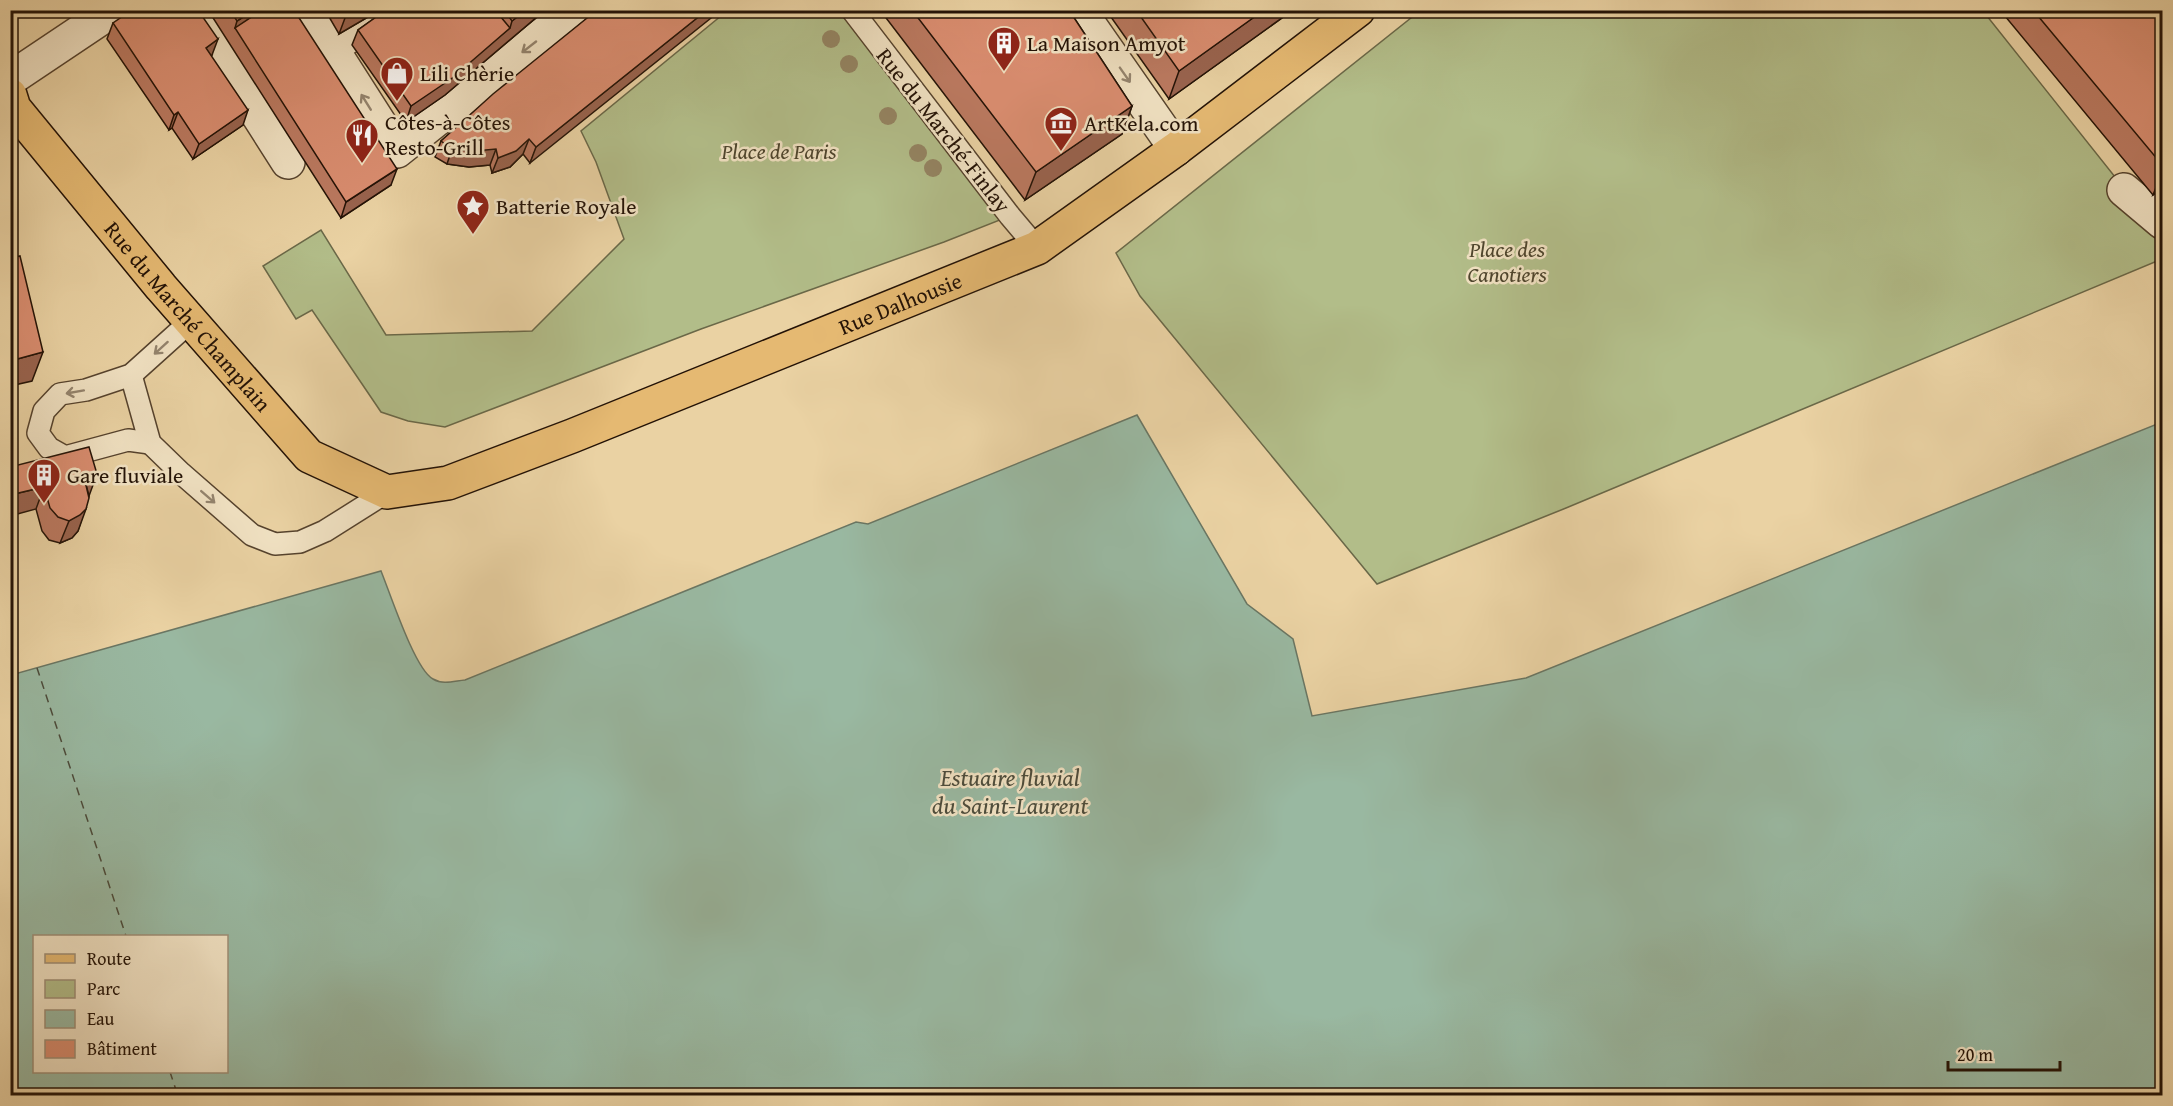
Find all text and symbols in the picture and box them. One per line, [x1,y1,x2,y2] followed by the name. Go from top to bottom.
[986,25,1022,72] building icon: La Maison Amyot
[1027,27,1186,59] place label: La Maison Amyot
[521,40,537,53] one-way arrow
[869,41,1019,219] street label: Rue du Marché-Finlay
[379,55,415,102] shop icon: Lili Chèrie
[420,57,514,89] place label: Lili Chèrie
[1118,67,1131,83] one-way arrow
[359,94,371,111] one-way arrow
[1043,105,1079,152] museum icon: ArtKela.com
[385,106,511,163] place label: Côtes-à-Côtes Resto-Grill
[1084,107,1198,139] place label: ArtKela.com
[344,117,380,164] restaurant icon: Côtes-à-Côtes Resto-Grill
[721,135,836,167] park label: Place de Paris
[455,188,491,235] place icon: Batterie Royale
[496,190,637,222] place label: Batterie Royale
[97,214,279,419] street label: Rue du Marché Champlain
[1467,233,1547,290] park label: Place des Canotiers
[834,264,967,343] street label: Rue Dalhousie
[154,341,169,355] one-way arrow
[66,386,85,397] one-way arrow
[26,457,62,504] building icon: Gare fluviale
[67,459,183,491] place label: Gare fluviale
[200,490,215,504] one-way arrow
[932,760,1089,823] water label: Estuaire fluvial du Saint-Laurent
[33,935,228,1073] legend
[87,945,131,972] text: Route
[87,975,120,1002] text: Parc
[87,1005,115,1032] text: Eau
[1948,1034,2060,1072] scale bar
[87,1035,157,1062] text: Bâtiment
[1957,1041,1993,1068] text: 20 m

